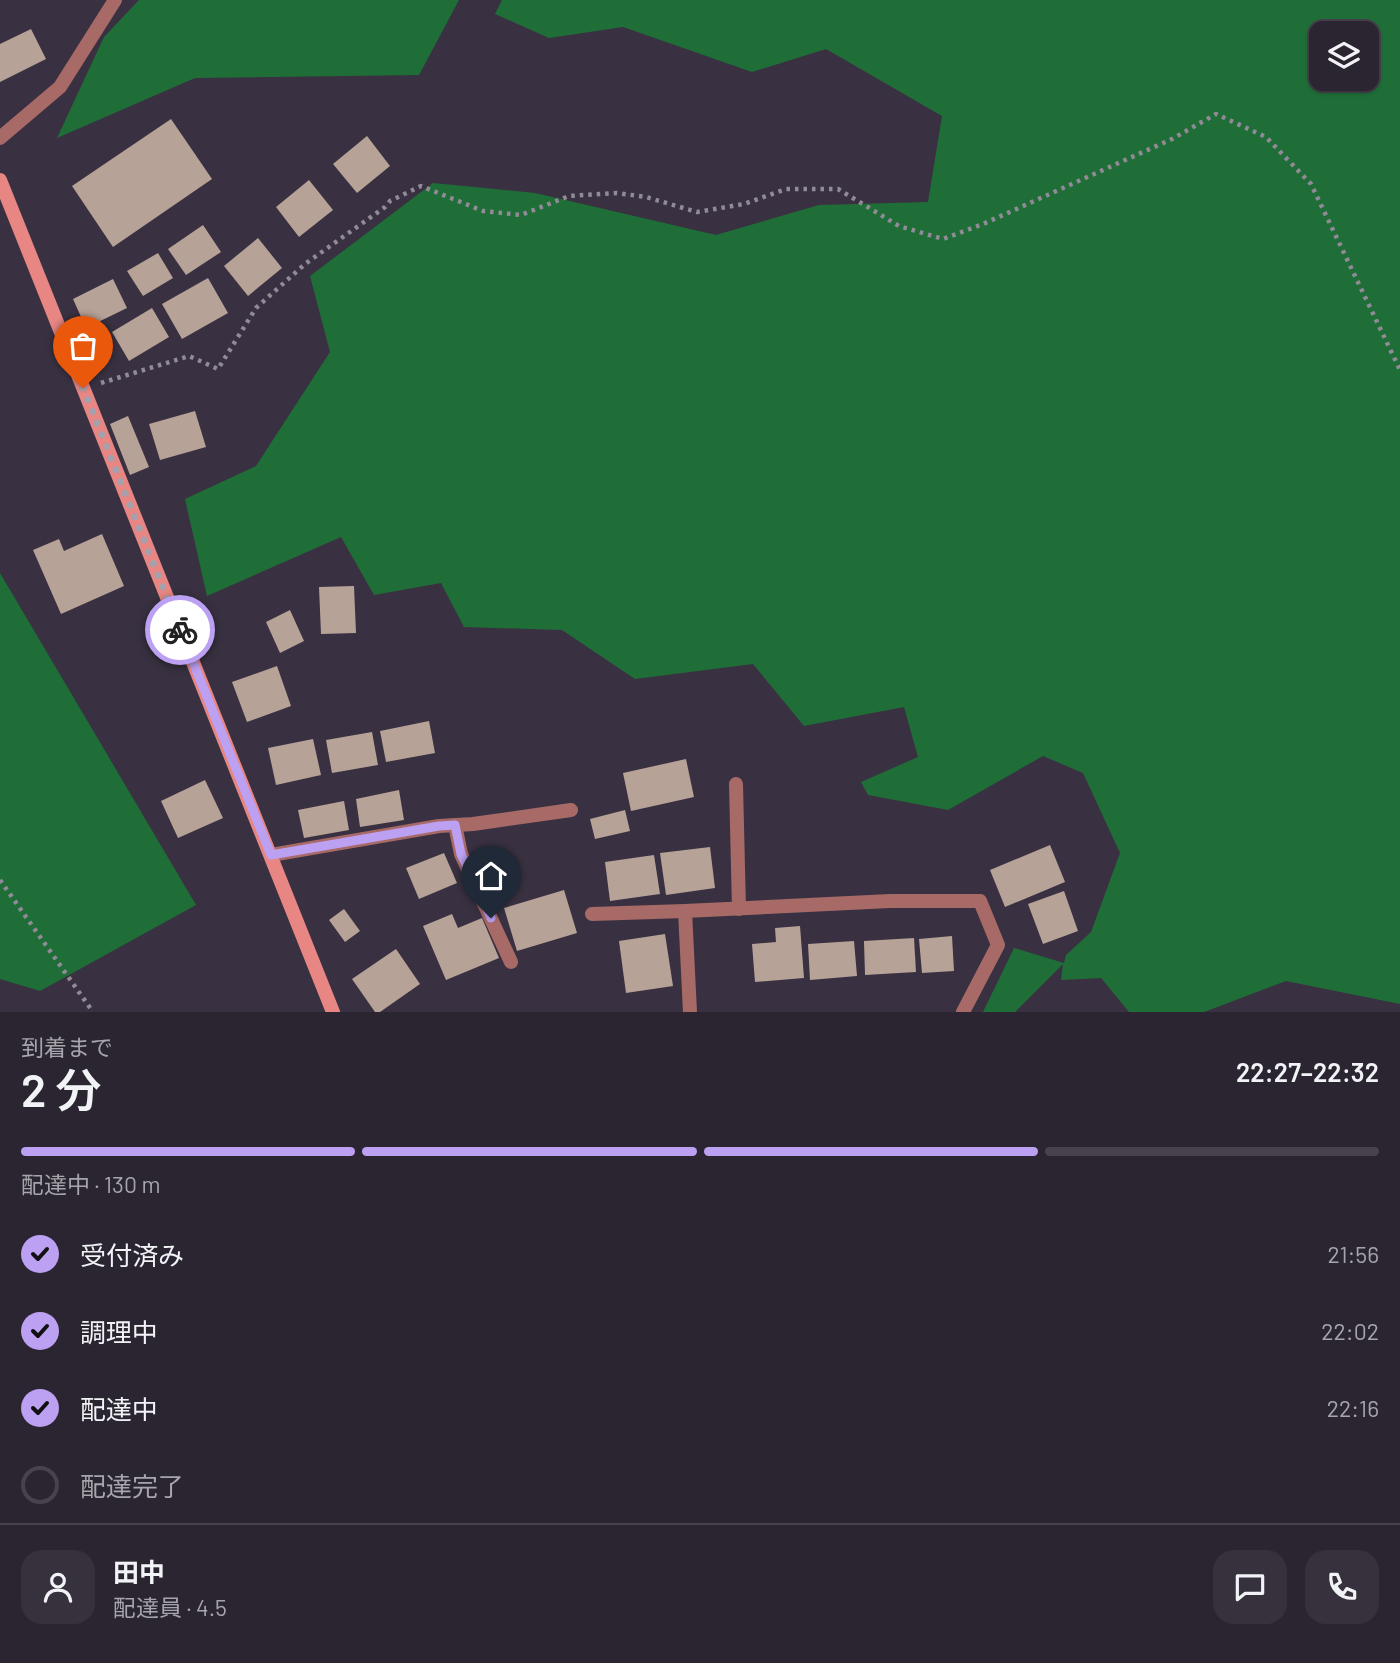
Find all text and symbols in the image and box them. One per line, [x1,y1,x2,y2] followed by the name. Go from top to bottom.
[1309,21,1379,91] map controls
[1309,21,1379,91] button: layers
[53,316,113,388] pin
[64,327,102,365] icon: bag
[145,595,215,665] courier
[161,611,199,649] icon: bike
[461,846,521,918] pin
[472,857,510,895] icon: home
[21,1033,113,1061] text: 到着まで
[1236,1056,1379,1087] text: 22:27–22:32
[21,1061,102,1116] text: 2 分
[21,1170,161,1198] text: 配達中 · 130 m
[21,1235,59,1273] icon: check
[80,1239,184,1270] text: 受付済み
[1327,1240,1379,1268] text: 21:56
[21,1312,59,1350] icon: check
[80,1316,158,1347] text: 調理中
[1321,1317,1379,1345] text: 22:02
[21,1389,59,1427] icon: check
[80,1393,158,1424] text: 配達中
[1327,1394,1379,1422] text: 22:16
[80,1470,184,1501] text: 配達完了
[21,1550,95,1624] button: person
[1213,1550,1287,1624] button: chat
[1305,1550,1379,1624] button: phone
[113,1556,165,1587] text: 田中
[113,1593,227,1621] text: 配達員 · 4.5

